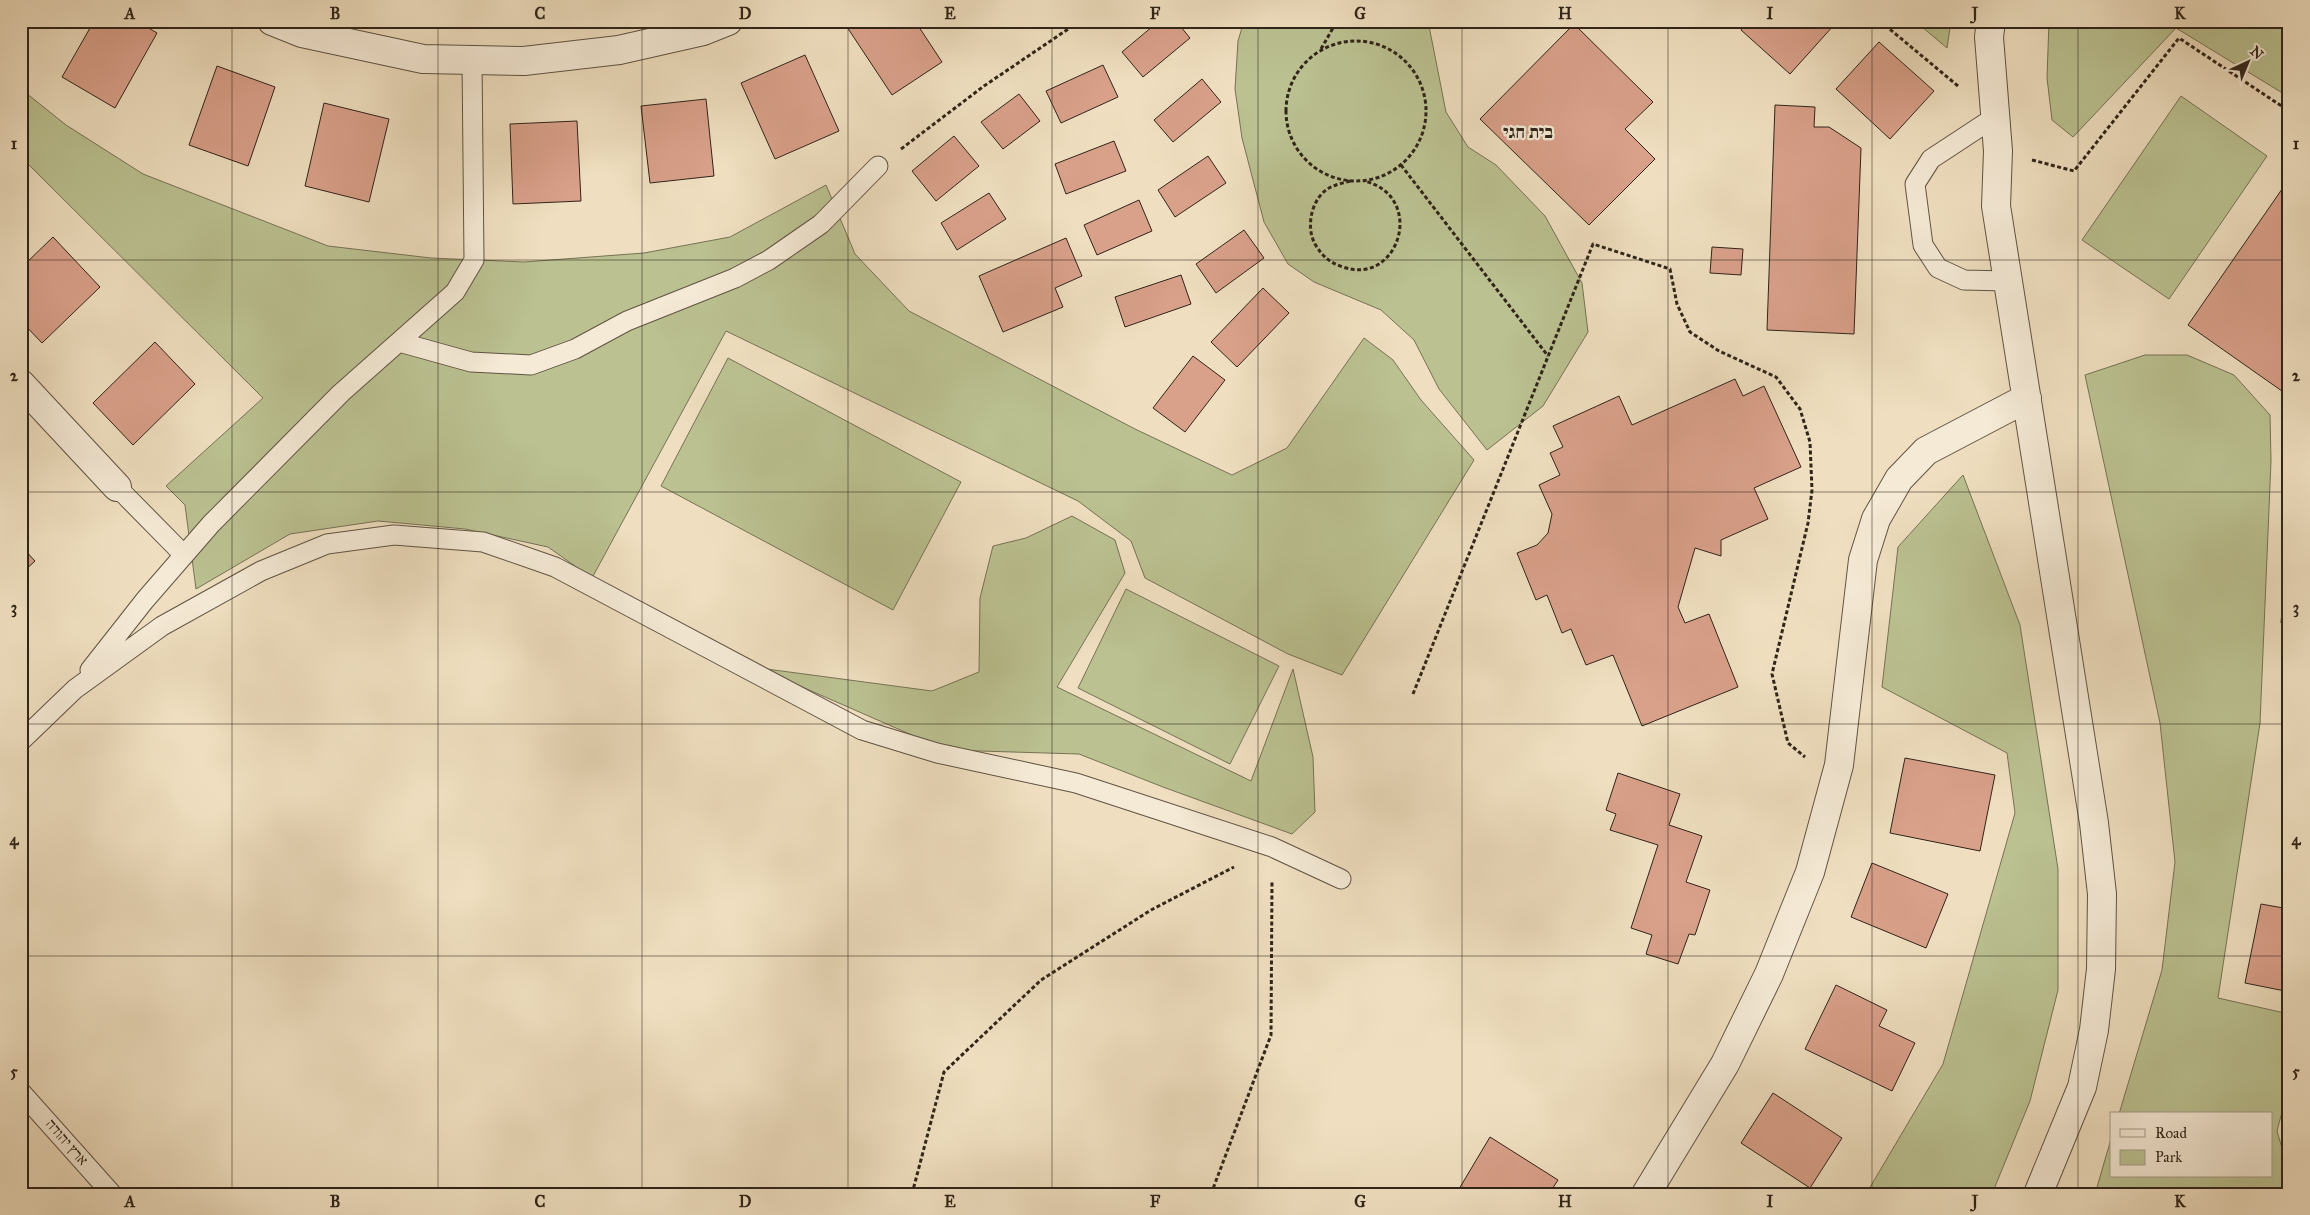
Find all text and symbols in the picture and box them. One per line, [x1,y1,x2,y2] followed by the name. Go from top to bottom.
[124,4,136,23] text: A
[330,4,340,23] text: B
[535,4,546,23] text: C
[739,4,752,23] text: D
[944,4,956,23] text: E
[1150,4,1161,23] text: F
[1354,4,1366,23] text: G
[1558,4,1572,23] text: H
[1767,4,1774,23] text: I
[1970,4,1979,24] text: J
[2174,4,2186,23] text: K
[2222,38,2272,88] north arrow
[2247,43,2267,63] text: N
[1503,121,1553,143] district label: בית חגי
[11,134,18,153] text: 1
[2293,134,2300,153] text: 1
[10,366,19,385] text: 2
[2292,366,2301,385] text: 2
[11,598,17,618] text: 3
[2293,598,2299,618] text: 3
[10,830,20,850] text: 4
[2292,830,2302,850] text: 4
[10,1062,18,1081] text: 5
[2292,1062,2300,1081] text: 5
[2110,1112,2272,1178] legend
[42,1115,92,1169] street label: ארץ יהודה
[2155,1124,2187,1142] text: Road
[2155,1148,2182,1166] text: Park
[124,1192,136,1211] text: A
[330,1192,340,1211] text: B
[535,1192,546,1211] text: C
[739,1192,752,1211] text: D
[944,1192,956,1211] text: E
[1150,1192,1161,1211] text: F
[1354,1192,1366,1211] text: G
[1558,1192,1572,1211] text: H
[1767,1192,1774,1211] text: I
[1970,1192,1979,1212] text: J
[2174,1192,2186,1211] text: K

